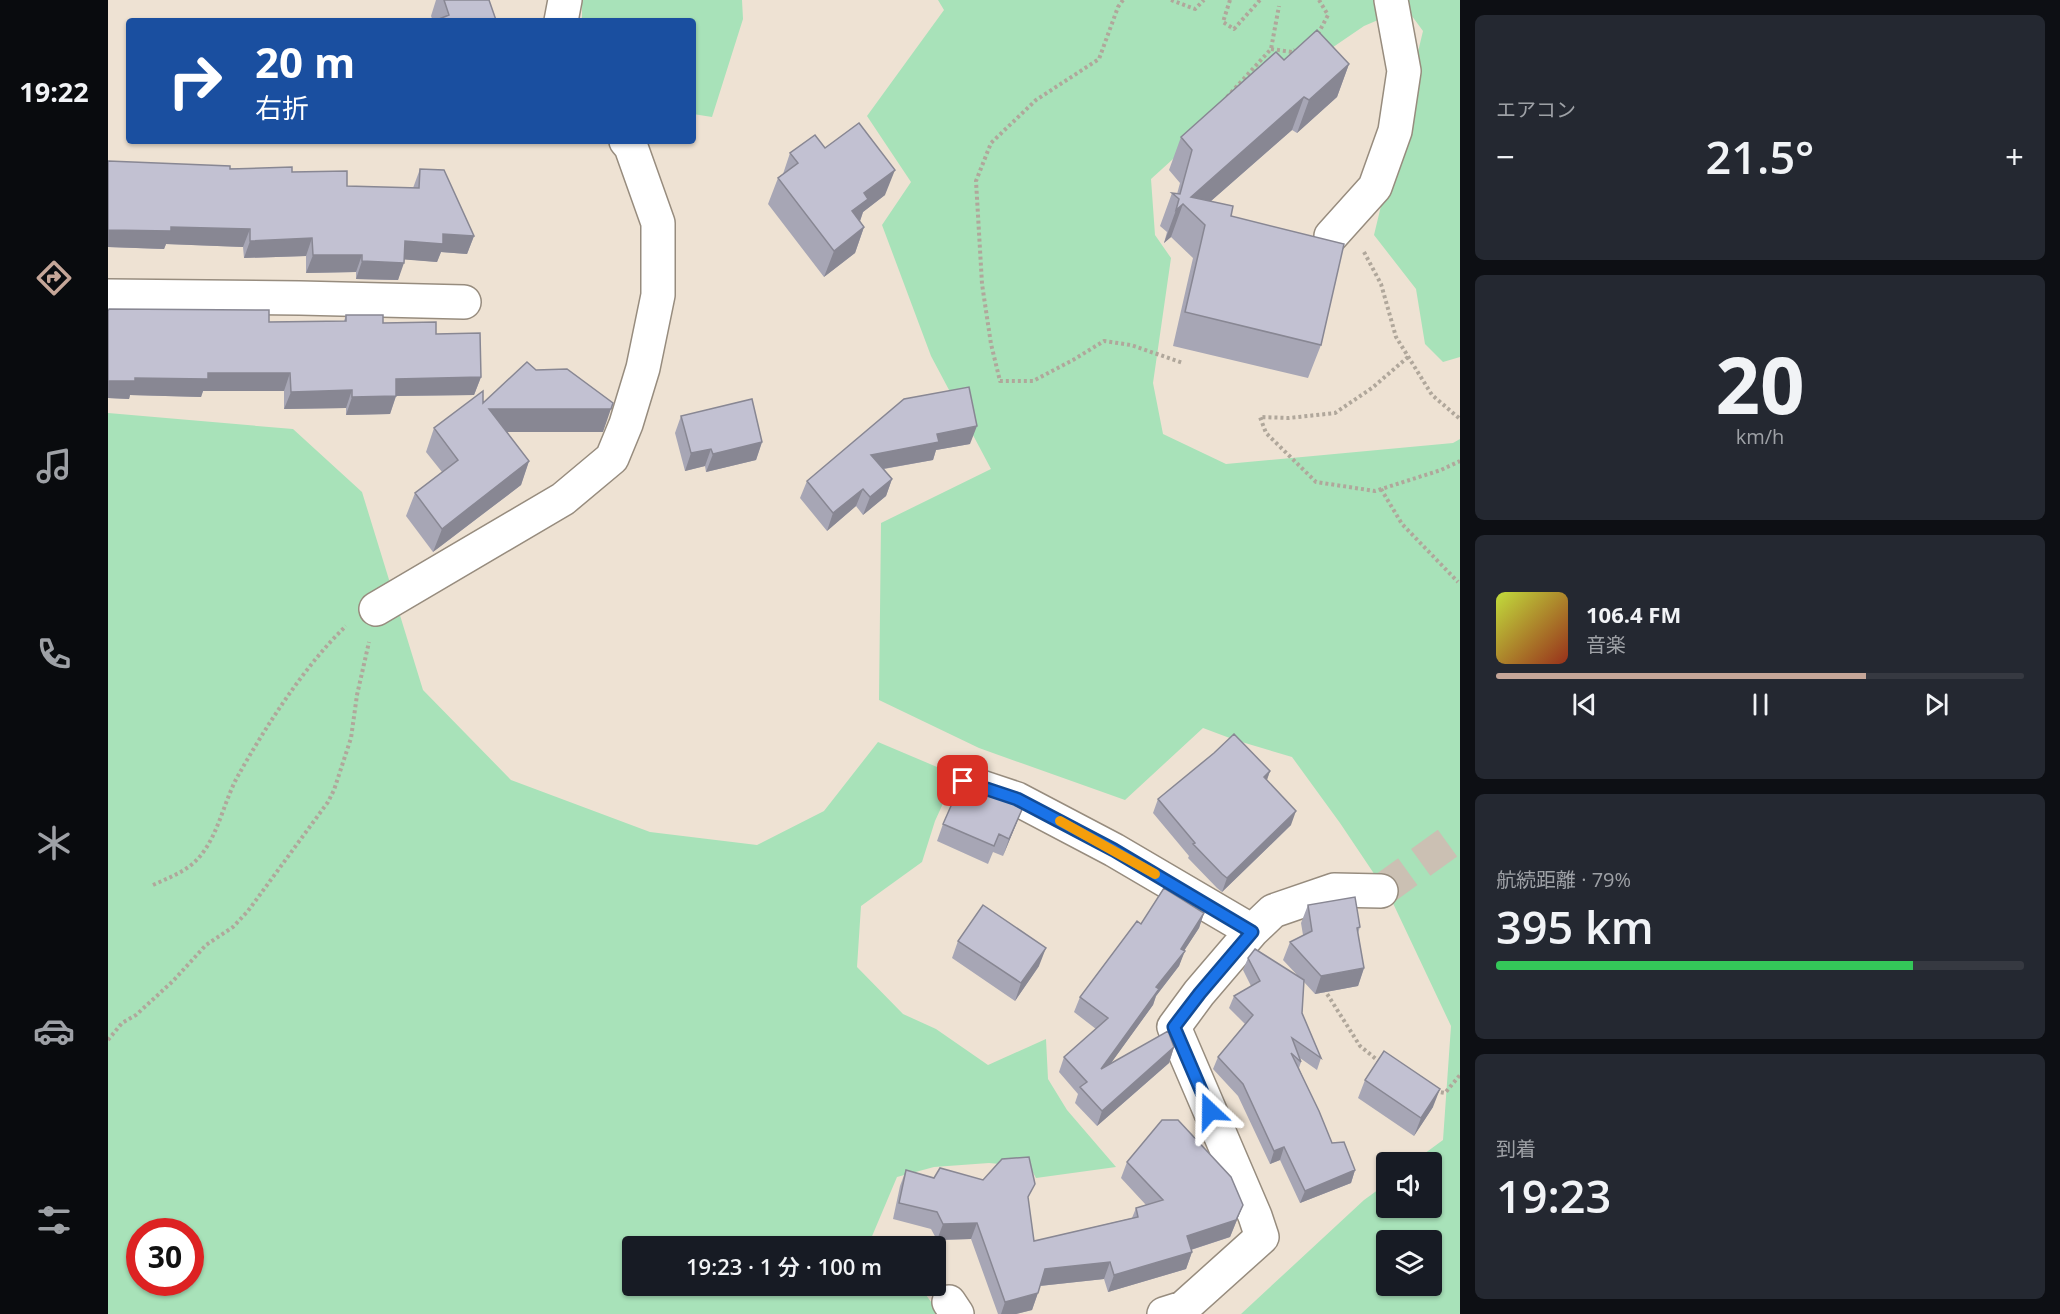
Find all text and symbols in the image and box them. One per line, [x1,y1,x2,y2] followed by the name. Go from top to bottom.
[255,33,355,90] text: 20 m
[156,42,234,120] icon: right
[19,73,89,110] text: 19:22
[255,89,309,126] text: 右折
[1496,96,1576,123] text: エアコン
[1706,126,1814,187] text: 21.5°
[1496,134,1515,179] text: −
[2005,134,2024,179] text: +
[33,257,75,299] icon: directions
[1715,331,1805,437] text: 20
[1736,423,1784,450] text: km/h
[33,445,75,487] icon: music
[1586,599,1681,629] text: 106.4 FM
[1586,631,1626,658] text: 音楽
[33,633,75,675] icon: phone
[1568,688,1601,721] icon: previous
[1744,688,1777,721] icon: pause
[1920,688,1953,721] icon: next
[937,755,988,806] pin
[946,764,979,797] icon: arrive
[33,822,75,864] icon: climate
[1496,866,1631,893] text: 航続距離 · 79%
[1496,896,1654,957] text: 395 km
[33,1010,75,1052] icon: car
[1178,1079,1242,1143] position arrow
[1496,1135,1536,1162] text: 到着
[1376,1152,1442,1296] map controls
[1376,1152,1442,1218] button: sound
[1496,1165,1611,1226] text: 19:23
[33,1199,75,1241] icon: filters
[126,1218,204,1296] speed limit sign: 30
[1376,1230,1442,1296] button: layers
[686,1251,882,1281] text: 19:23 · 1 分 · 100 m

